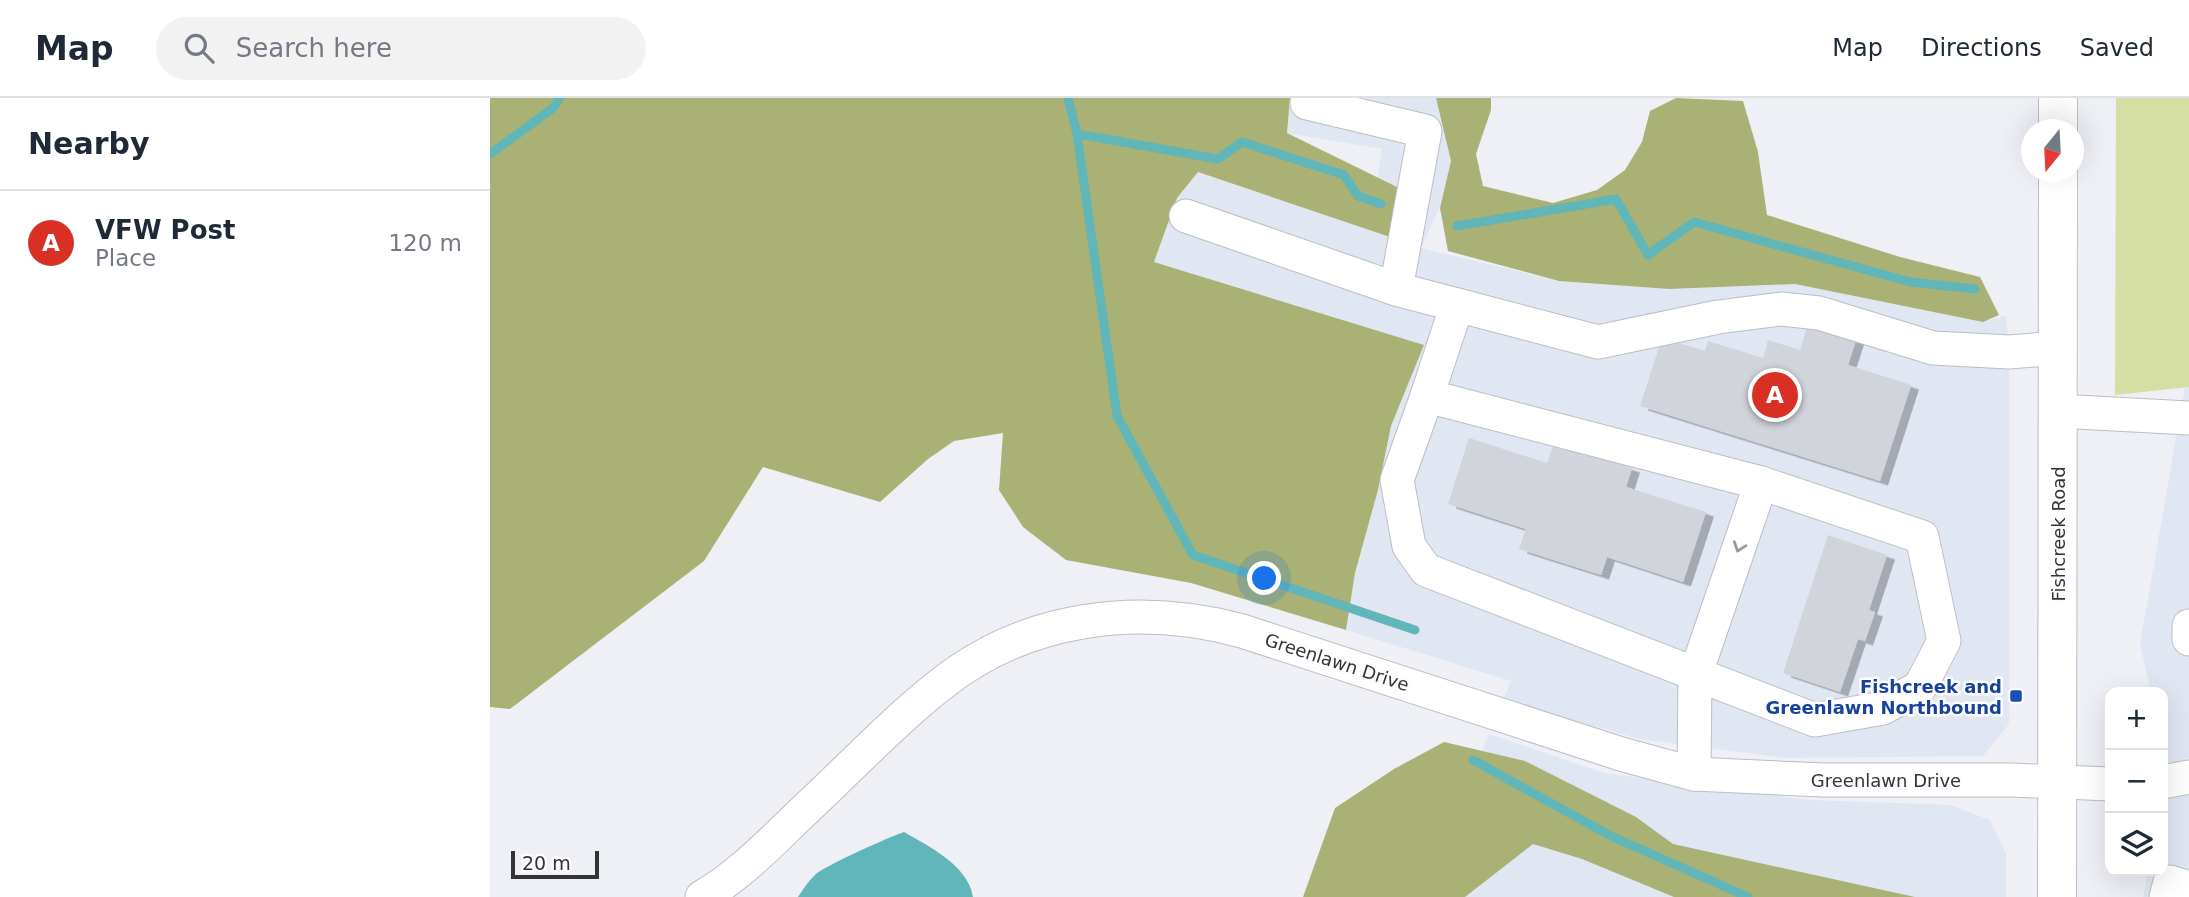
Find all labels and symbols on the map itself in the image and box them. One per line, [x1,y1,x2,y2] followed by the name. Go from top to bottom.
[2021,119,2084,182] north arrow
[1752,369,1798,421] pin: A
[2048,466,2069,602] street label: Fishcreek Road
[1733,541,1747,553] one-way arrow
[1247,561,1281,595] your location
[1262,629,1412,695] street label: Greenlawn Drive
[1766,676,2002,718] place label: Fishcreek and Greenlawn Northbound
[2008,688,2024,704] marker: Fishcreek and Greenlawn Northbound
[1811,770,1961,791] street label: Greenlawn Drive
[511,848,598,880] scale bar

